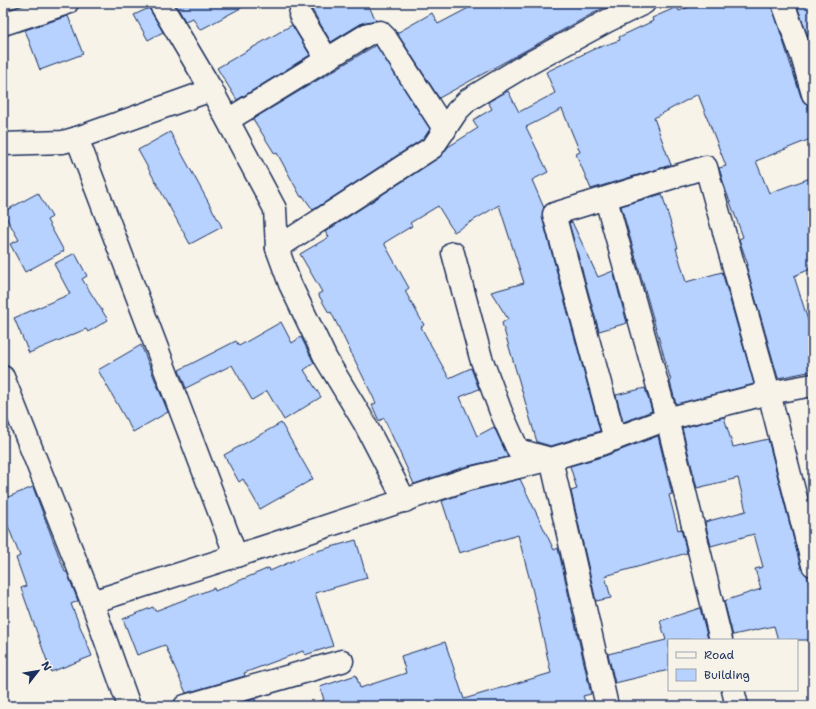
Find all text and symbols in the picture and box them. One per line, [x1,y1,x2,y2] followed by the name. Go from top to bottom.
[668,639,798,691] legend
[704,647,735,663] text: Road
[18,651,58,691] north arrow
[37,659,55,674] text: N
[704,667,750,683] text: Building

